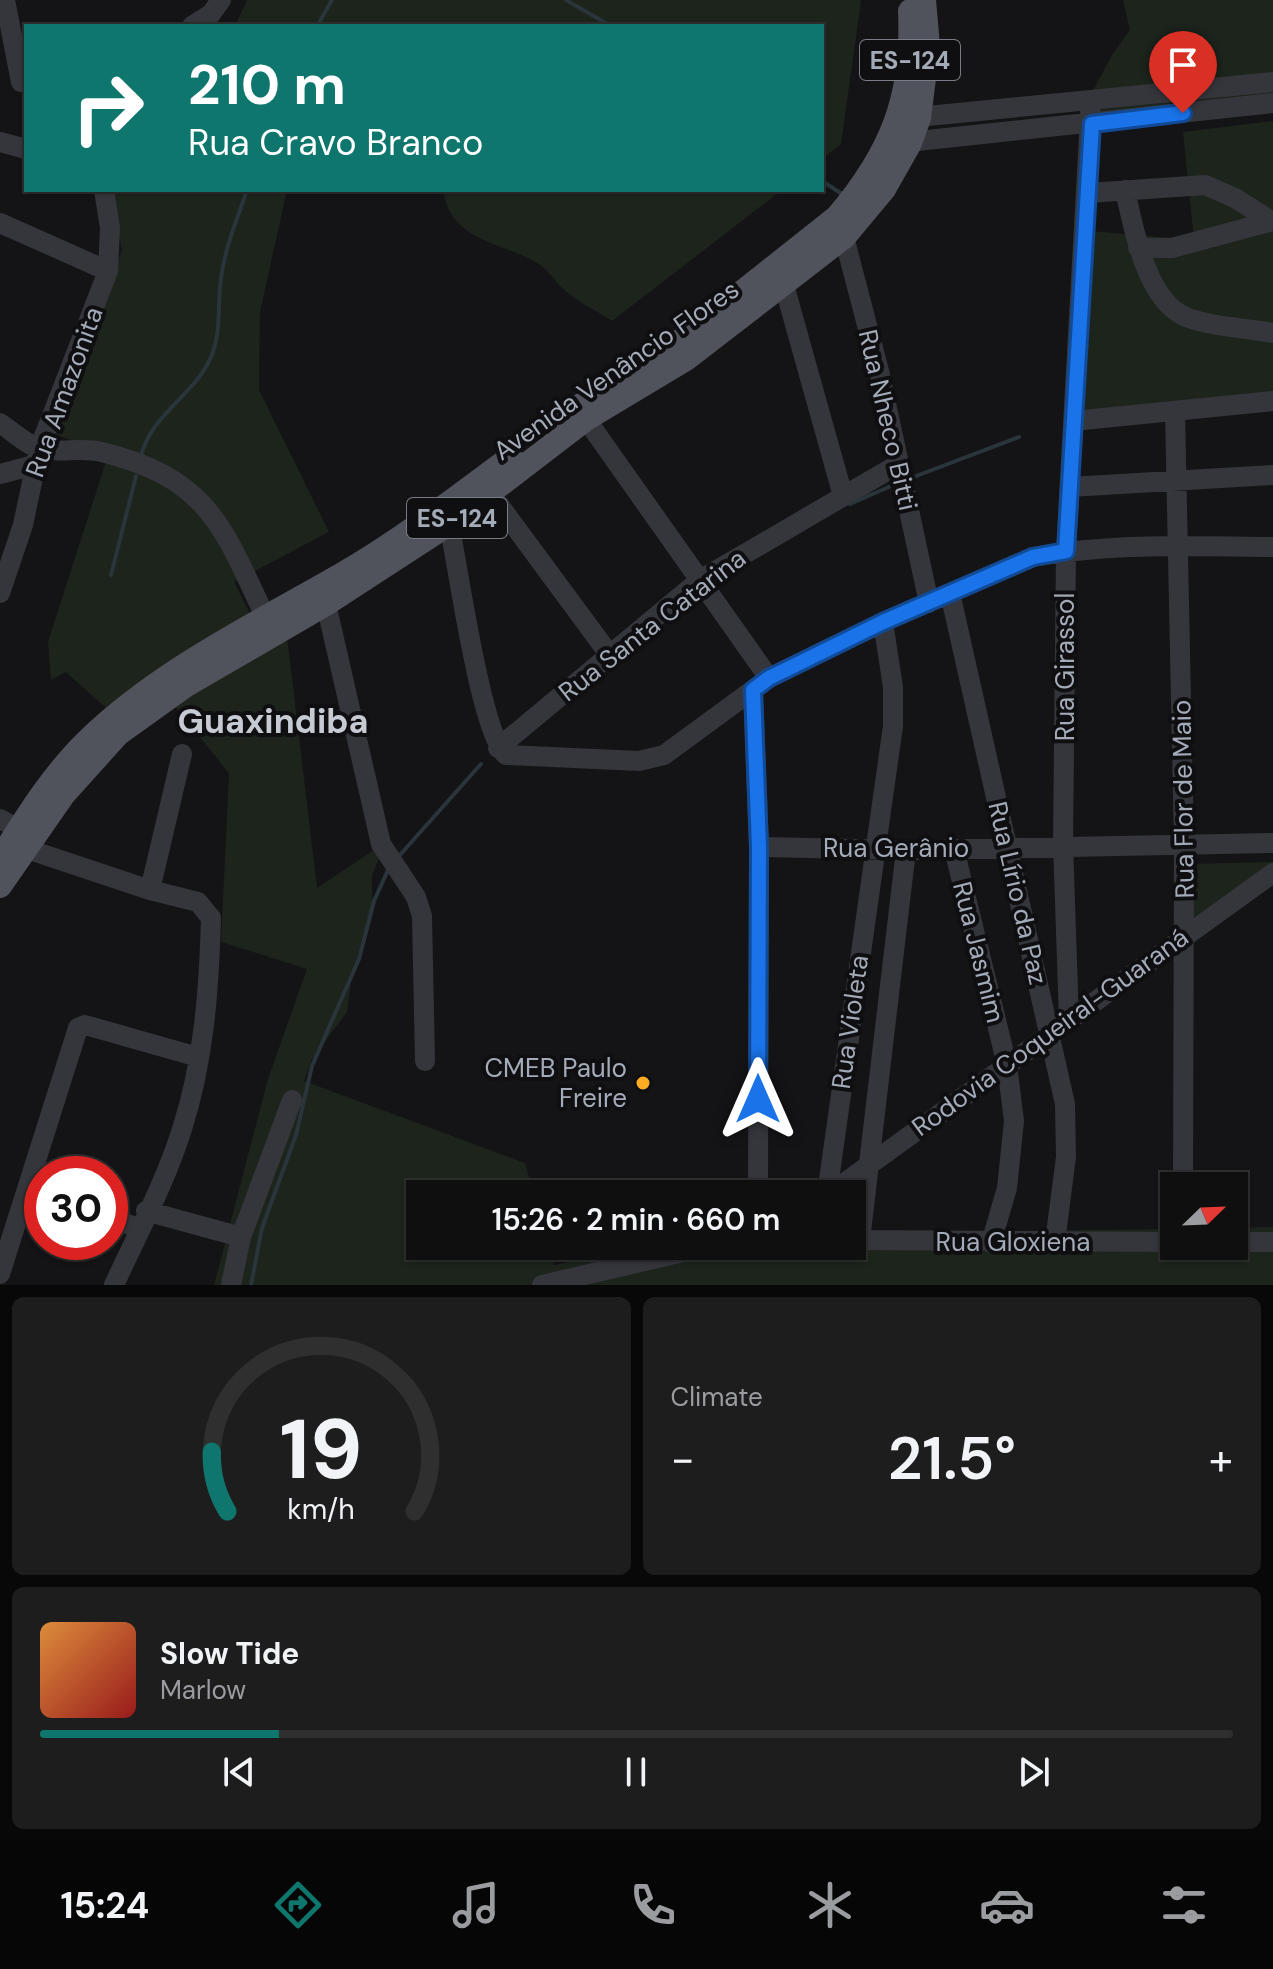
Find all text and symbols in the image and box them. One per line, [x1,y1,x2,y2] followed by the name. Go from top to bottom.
[1149,31,1217,113] pin
[860,40,960,80] road number: ES-124
[1161,43,1205,87] icon: arrive
[188,48,346,121] text: 210 m
[56,56,160,160] icon: right
[188,119,483,166] text: Rua Cravo Branco
[487,272,745,468] street label: Avenida Venâncio Flores
[17,302,111,482] street label: Rua Amazonita
[851,326,925,514] street label: Rua Nheco Bitti
[407,498,507,538] road number: ES-124
[552,541,752,709] street label: Rua Santa Catarina
[1048,593,1082,741] street label: Rua Girassol
[178,699,368,744] district label: Guaxindiba
[1164,699,1202,899] street label: Rua Flor de Maio
[980,798,1056,988] street label: Rua Lírio da Paz
[823,831,969,865] street label: Rua Gerânio
[945,878,1013,1026] street label: Rua Jasmim
[905,920,1195,1144] street label: Rodovia Coqueiral-Guaraná
[824,953,876,1091] street label: Rua Violeta
[484,1051,627,1115] place label: CMEB Paulo Freire
[716,1057,800,1141] position arrow
[634,1074,652,1092] marker: CMEB Paulo Freire
[24,1156,128,1260] speed limit sign: 30
[1160,1172,1248,1260] north arrow
[1160,1172,1248,1260] map controls
[492,1200,780,1239] text: 15:26 · 2 min · 660 m
[936,1225,1090,1259] street label: Rua Gloxiena
[671,1380,763,1414] text: Climate
[280,1395,363,1504] text: 19
[888,1419,1016,1498] text: 21.5°
[671,1430,695,1488] text: −
[1209,1430,1233,1488] text: +
[287,1491,355,1528] text: km/h
[160,1634,299,1673] text: Slow Tide
[160,1673,246,1707] text: Marlow
[217,1750,261,1794] icon: previous
[614,1750,658,1794] icon: pause
[1012,1750,1056,1794] icon: next
[270,1877,326,1933] icon: directions
[448,1877,504,1933] icon: music
[625,1877,681,1933] icon: phone
[802,1877,858,1933] icon: climate
[979,1877,1035,1933] icon: car
[1156,1877,1212,1933] icon: filters
[61,1882,149,1929] text: 15:24

